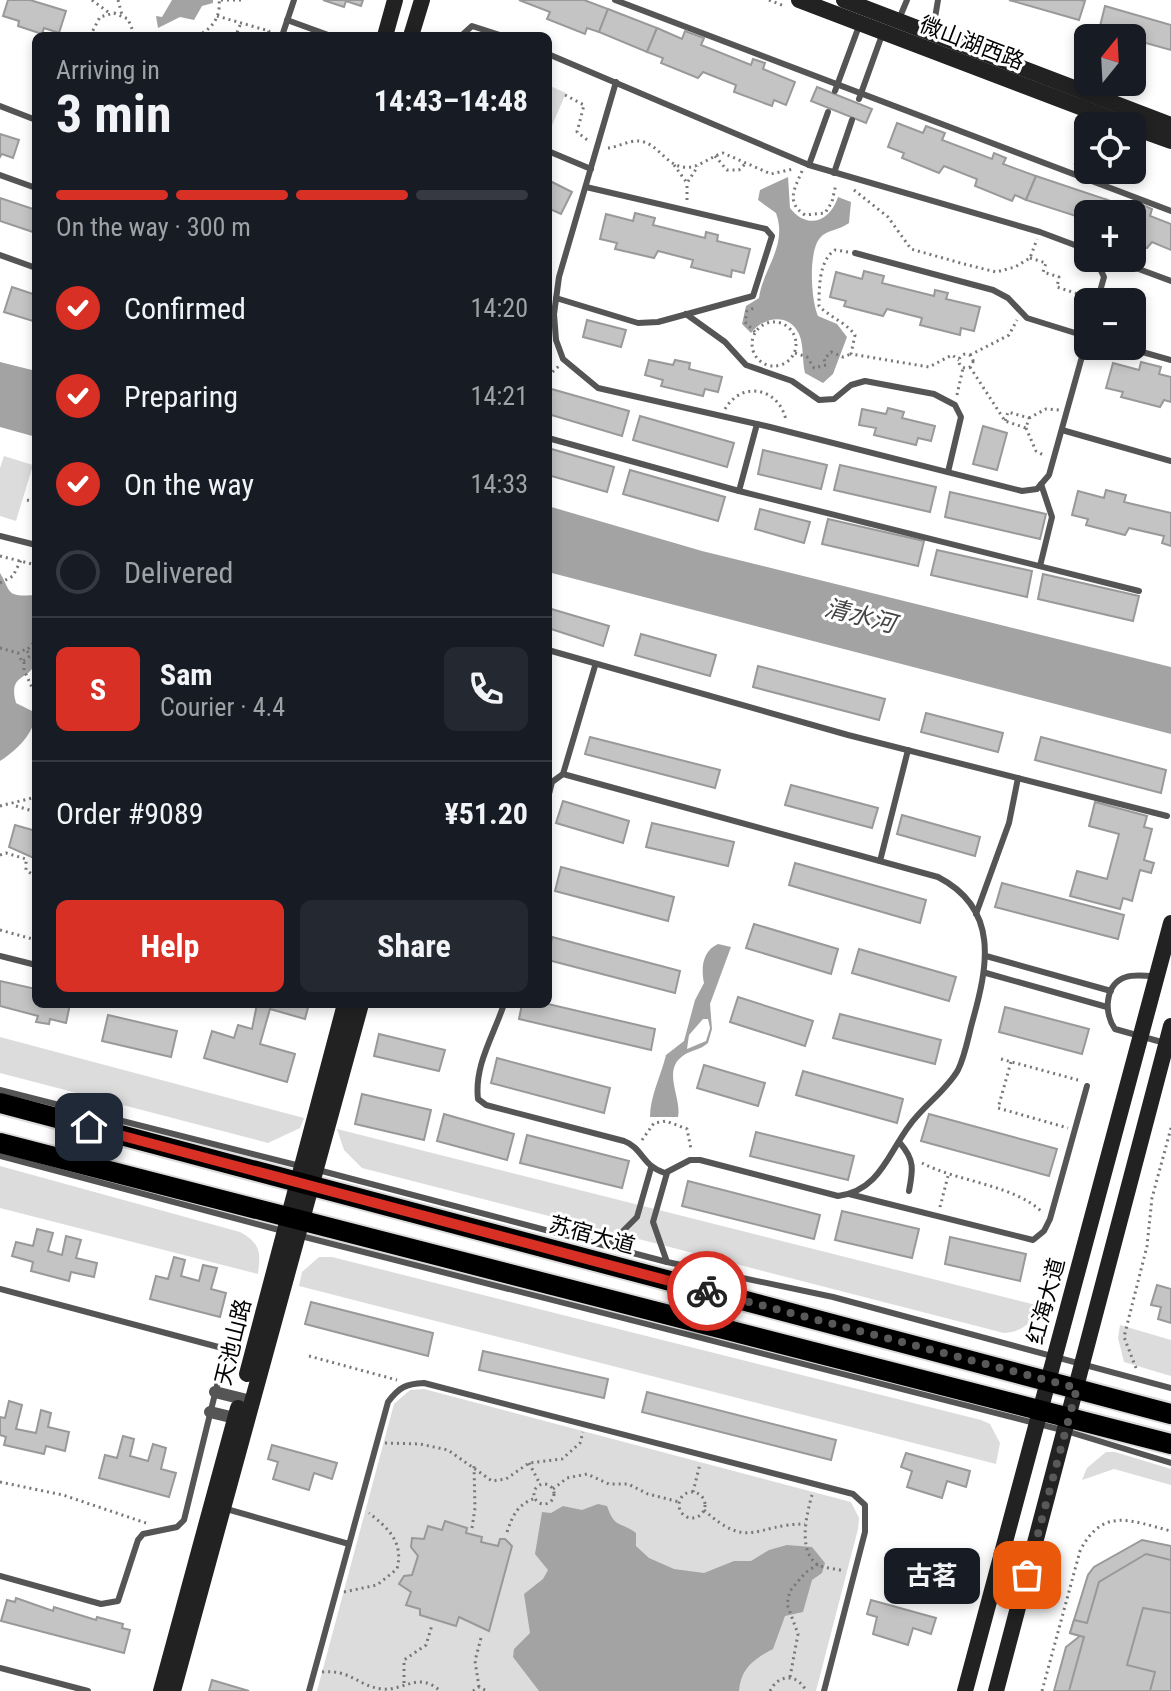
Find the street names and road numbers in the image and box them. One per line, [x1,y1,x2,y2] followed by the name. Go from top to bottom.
[916,12,1028,74] street label: 微山湖西路
[546,1212,638,1258] street label: 苏宿大道
[1023,1255,1069,1347] street label: 红海大道
[210,1296,256,1388] street label: 天池山路

